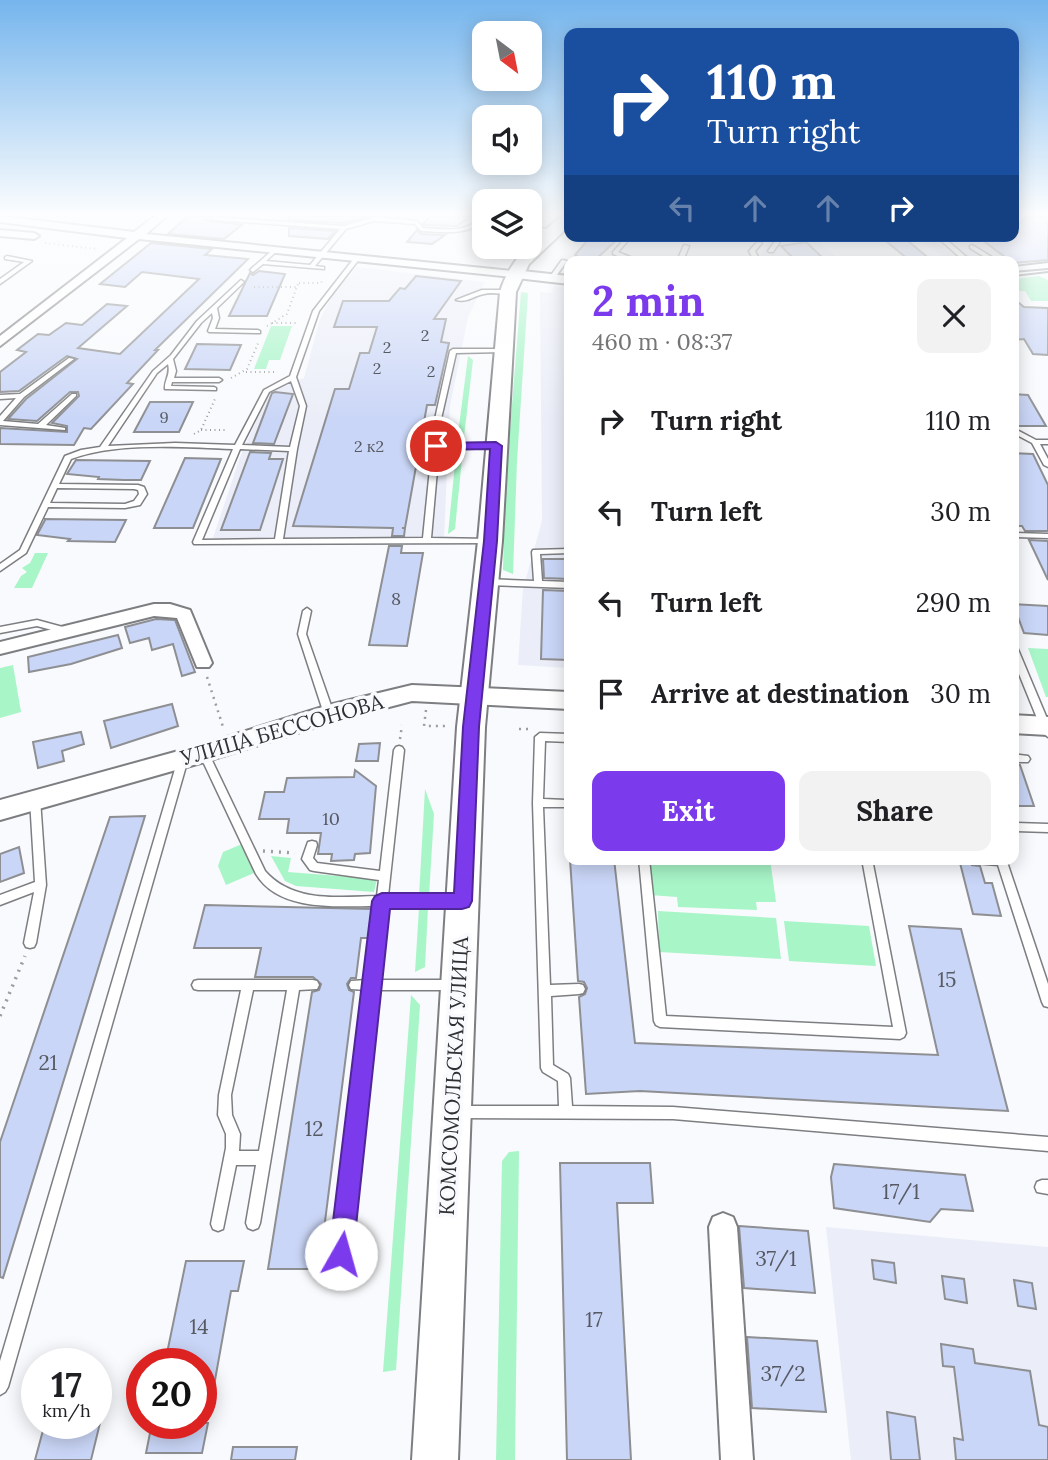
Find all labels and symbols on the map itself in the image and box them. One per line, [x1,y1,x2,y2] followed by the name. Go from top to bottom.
[472,21,542,91] north arrow
[421,325,429,345] house number: 2
[383,337,391,357] house number: 2
[373,358,381,378] house number: 2
[427,361,435,381] house number: 2
[159,407,169,427] house number: 9
[406,416,466,476] pin
[354,436,384,456] house number: 2 к2
[391,587,401,610] house number: 8
[177,687,387,772] street label: УЛИЦА БЕССОНОВА
[322,807,340,830] house number: 10
[433,935,474,1216] street label: КОМСОМОЛЬСКАЯ УЛИЦА
[937,966,957,993] house number: 15
[39,1049,57,1076] house number: 21
[305,1115,323,1142] house number: 12
[882,1178,920,1205] house number: 17/1
[304,1217,378,1291] position arrow
[755,1245,797,1272] house number: 37/1
[585,1306,603,1333] house number: 17
[189,1313,209,1340] house number: 14
[126,1348,217,1439] speed limit sign: 20
[760,1360,806,1387] house number: 37/2

